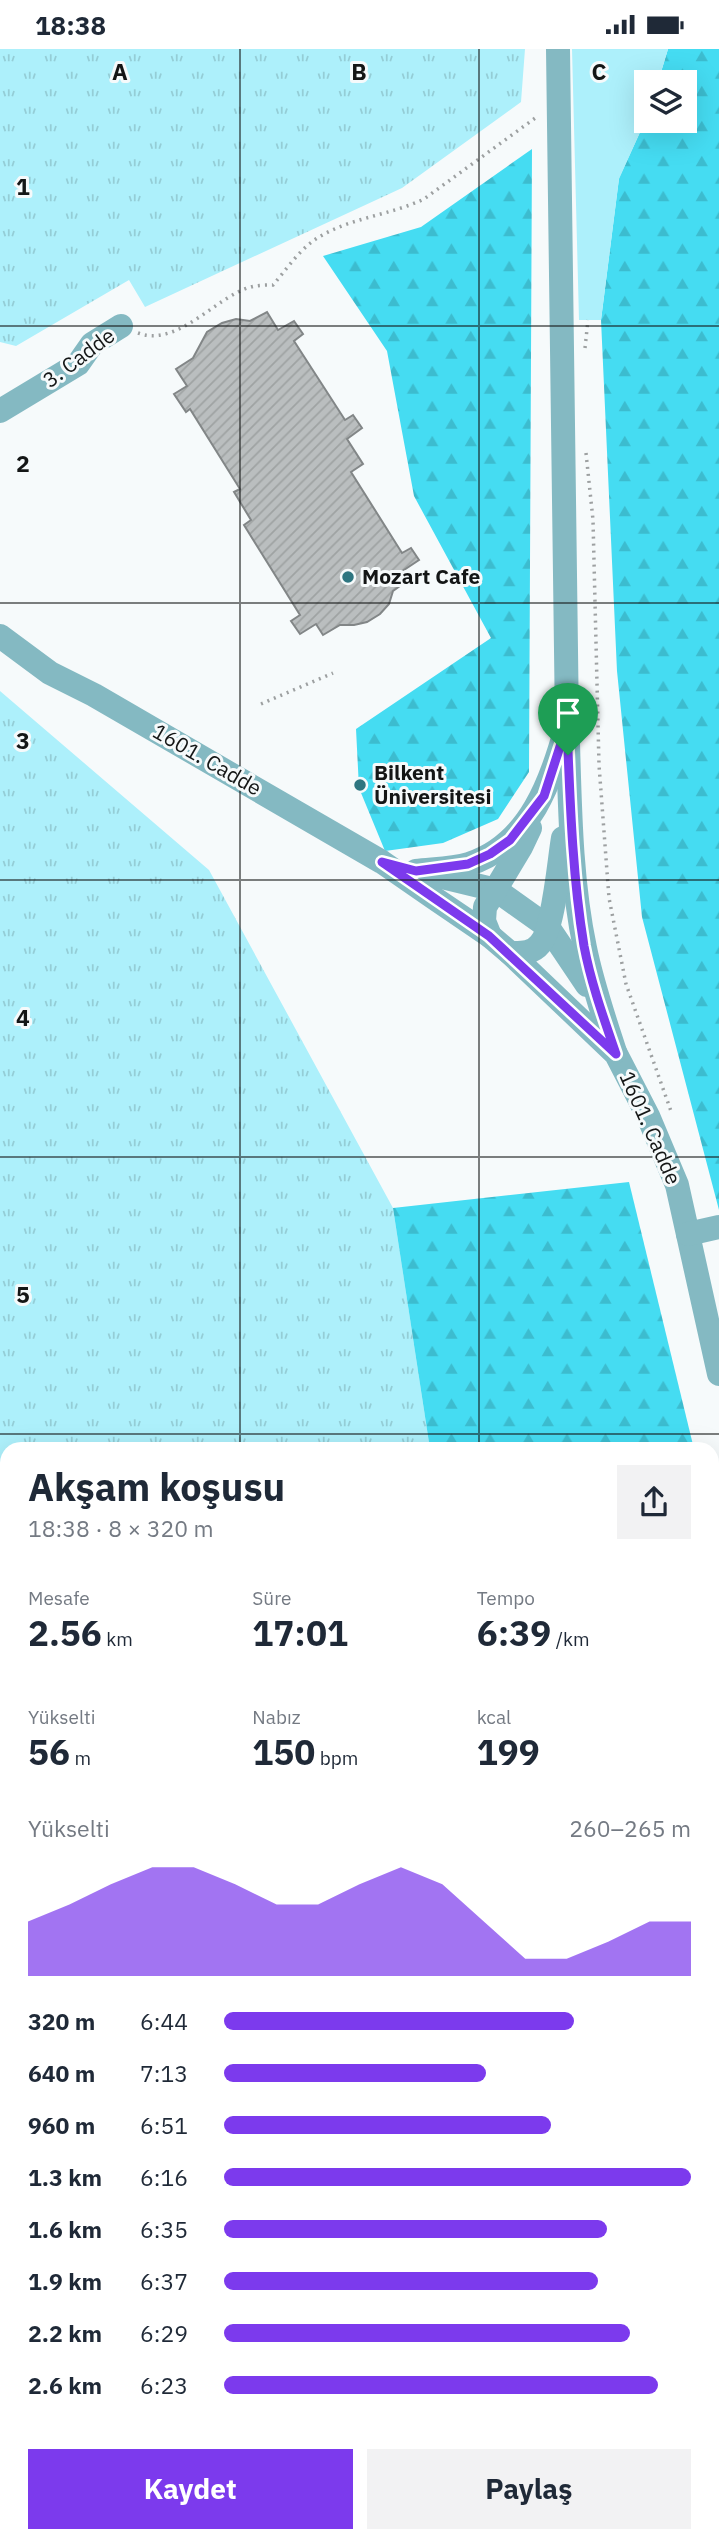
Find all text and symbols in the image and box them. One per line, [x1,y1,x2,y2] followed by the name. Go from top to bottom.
[35,8,106,42] text: 18:38
[112,56,128,86] text: A
[351,56,367,86] text: B
[592,56,607,86] text: C
[634,70,697,133] map controls
[634,70,697,133] button: layers
[16,171,30,201] text: 1
[37,321,120,393] street label: 3. Cadde
[16,448,30,478] text: 2
[362,562,480,590] place label: Mozart Cafe
[340,569,356,585] marker: Mozart Cafe
[538,683,598,755] pin
[549,694,587,732] icon: arrive
[148,717,267,802] street label: 1601. Cadde
[16,725,30,755] text: 3
[374,758,491,810] place label: Bilkent Üniversitesi
[352,777,368,793] marker: Bilkent Üniversitesi
[16,1002,30,1032] text: 4
[613,1067,688,1189] street label: 1601. Cadde
[16,1279,30,1309] text: 5
[28,1462,285,1511] text: Akşam koşusu
[617,1465,691,1539] button: share
[28,1513,214,1543] text: 18:38 · 8 × 320 m
[28,1586,90,1610] text: Mesafe
[252,1586,291,1610] text: Süre
[477,1586,535,1610] text: Tempo
[28,1610,102,1656] text: 2.56
[252,1610,348,1656] text: 17:01
[477,1610,551,1656] text: 6:39
[102,1627,133,1651] text: km
[551,1627,590,1651] text: /km
[28,1705,96,1729] text: Yükselti
[252,1705,301,1729] text: Nabız
[477,1705,511,1729] text: kcal
[28,1729,70,1775] text: 56
[252,1729,315,1775] text: 150
[477,1729,540,1775] text: 199
[70,1746,91,1770] text: m
[315,1746,358,1770] text: bpm
[28,1813,110,1843] text: Yükselti
[569,1813,691,1843] text: 260–265 m
[28,2006,95,2036] text: 320 m
[140,2006,188,2036] text: 6:44
[28,2058,95,2088] text: 640 m
[140,2058,188,2088] text: 7:13
[28,2110,95,2140] text: 960 m
[140,2110,188,2140] text: 6:51
[28,2162,102,2192] text: 1.3 km
[140,2162,188,2192] text: 6:16
[28,2214,102,2244] text: 1.6 km
[140,2214,188,2244] text: 6:35
[28,2266,102,2296] text: 1.9 km
[140,2266,188,2296] text: 6:37
[28,2318,102,2348] text: 2.2 km
[140,2318,188,2348] text: 6:29
[28,2370,102,2400] text: 2.6 km
[140,2370,188,2400] text: 6:23
[28,2449,353,2529] button: Kaydet
[367,2449,691,2529] button: Paylaş

